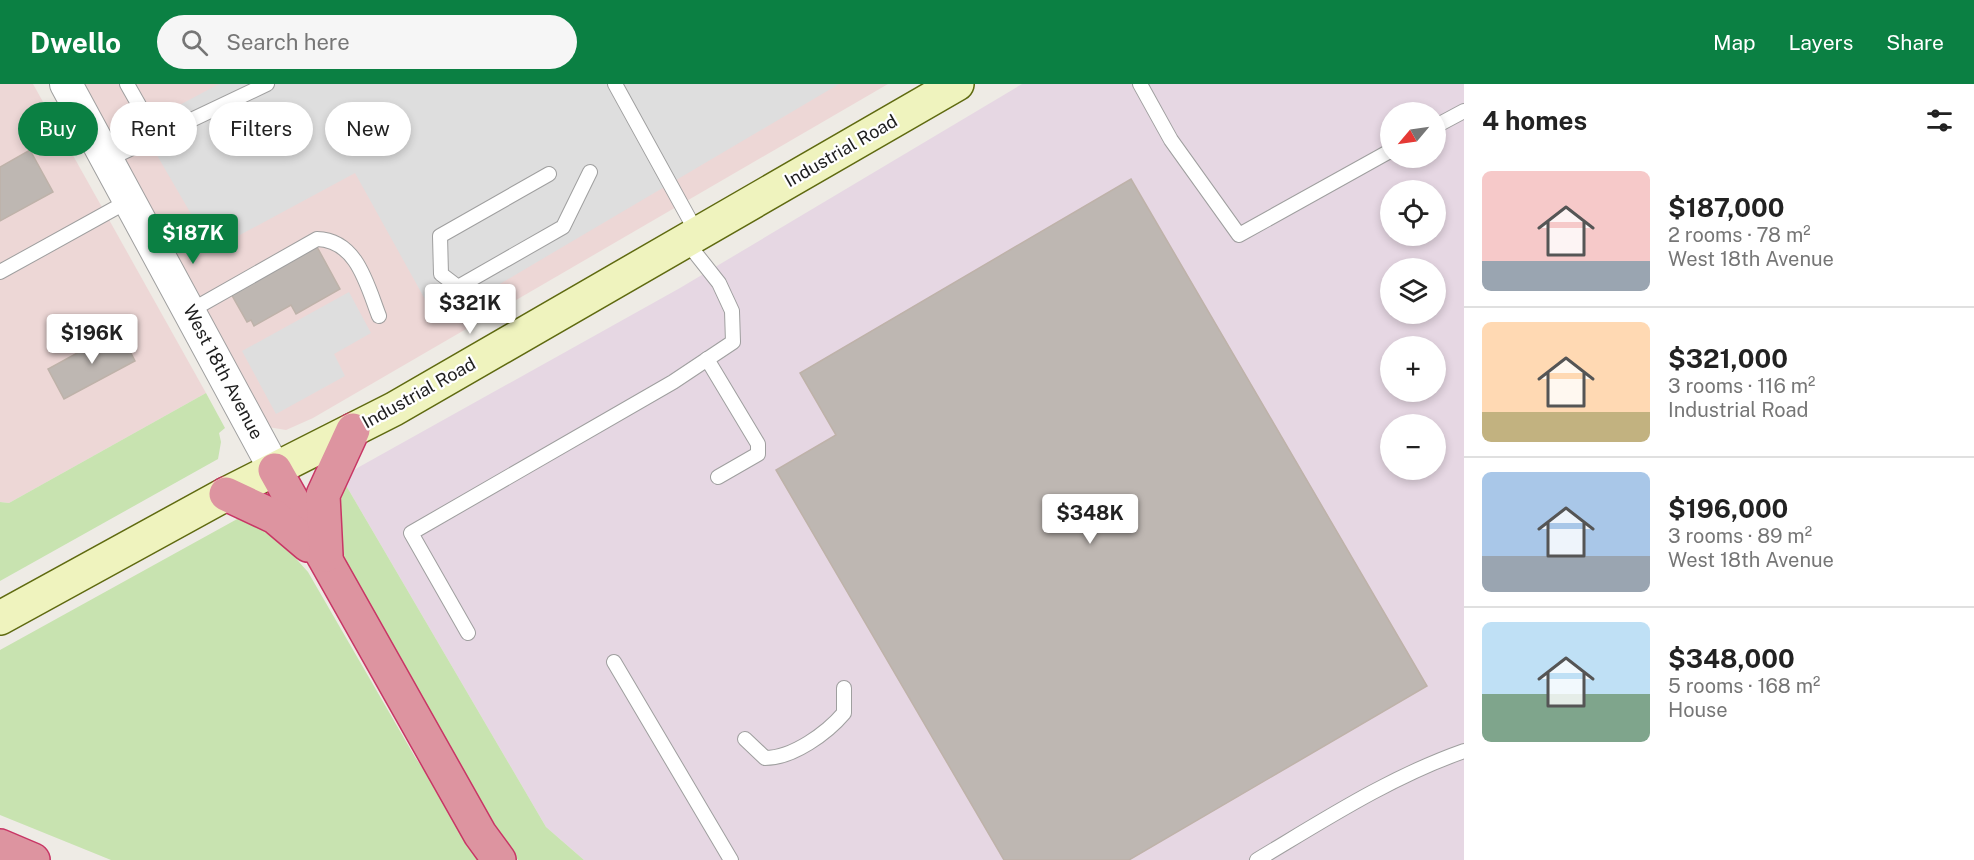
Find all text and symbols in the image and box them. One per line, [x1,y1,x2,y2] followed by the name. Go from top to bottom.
[157,15,577,69] search box
[30,26,121,59] text: Dwello
[178,26,211,59] icon: search
[226,29,350,55] text: Search here
[1713,30,1756,55] text: Map
[1789,30,1853,55] text: Layers
[1886,30,1944,55] text: Share
[18,102,98,156] chip: Buy
[110,102,197,156] chip: Rent
[209,102,313,156] chip: Filters
[325,102,411,156] chip: New
[1380,102,1446,168] north arrow
[1380,102,1446,480] map controls
[1923,104,1956,137] icon: filters
[1482,105,1587,136] text: 4 homes
[781,110,901,191] street label: Industrial Road
[1380,180,1446,246] button: locate
[1668,192,1784,223] text: $187,000
[1530,195,1602,267] icon: home
[151,214,235,265] pin: $187K
[162,221,224,245] text: $187K
[1668,223,1811,247] text: 2 rooms · 78 m²
[1668,247,1834,271] text: West 18th Avenue
[1380,258,1446,324] button: layers
[428,284,512,335] pin: $321K
[439,291,501,315] text: $321K
[179,301,268,443] street label: West 18th Avenue
[50,314,134,365] pin: $196K
[61,321,123,345] text: $196K
[1380,336,1446,402] button: +
[1668,343,1788,374] text: $321,000
[1530,346,1602,418] icon: home
[358,353,479,432] street label: Industrial Road
[1668,374,1815,398] text: 3 rooms · 116 m²
[1668,398,1809,422] text: Industrial Road
[1380,414,1446,480] button: −
[1668,493,1788,524] text: $196,000
[1048,494,1132,545] pin: $348K
[1530,496,1602,568] icon: home
[1056,501,1124,525] text: $348K
[1668,524,1812,548] text: 3 rooms · 89 m²
[1668,548,1834,572] text: West 18th Avenue
[1668,643,1795,674] text: $348,000
[1530,646,1602,718] icon: home
[1668,674,1820,698] text: 5 rooms · 168 m²
[1668,698,1728,722] text: House

